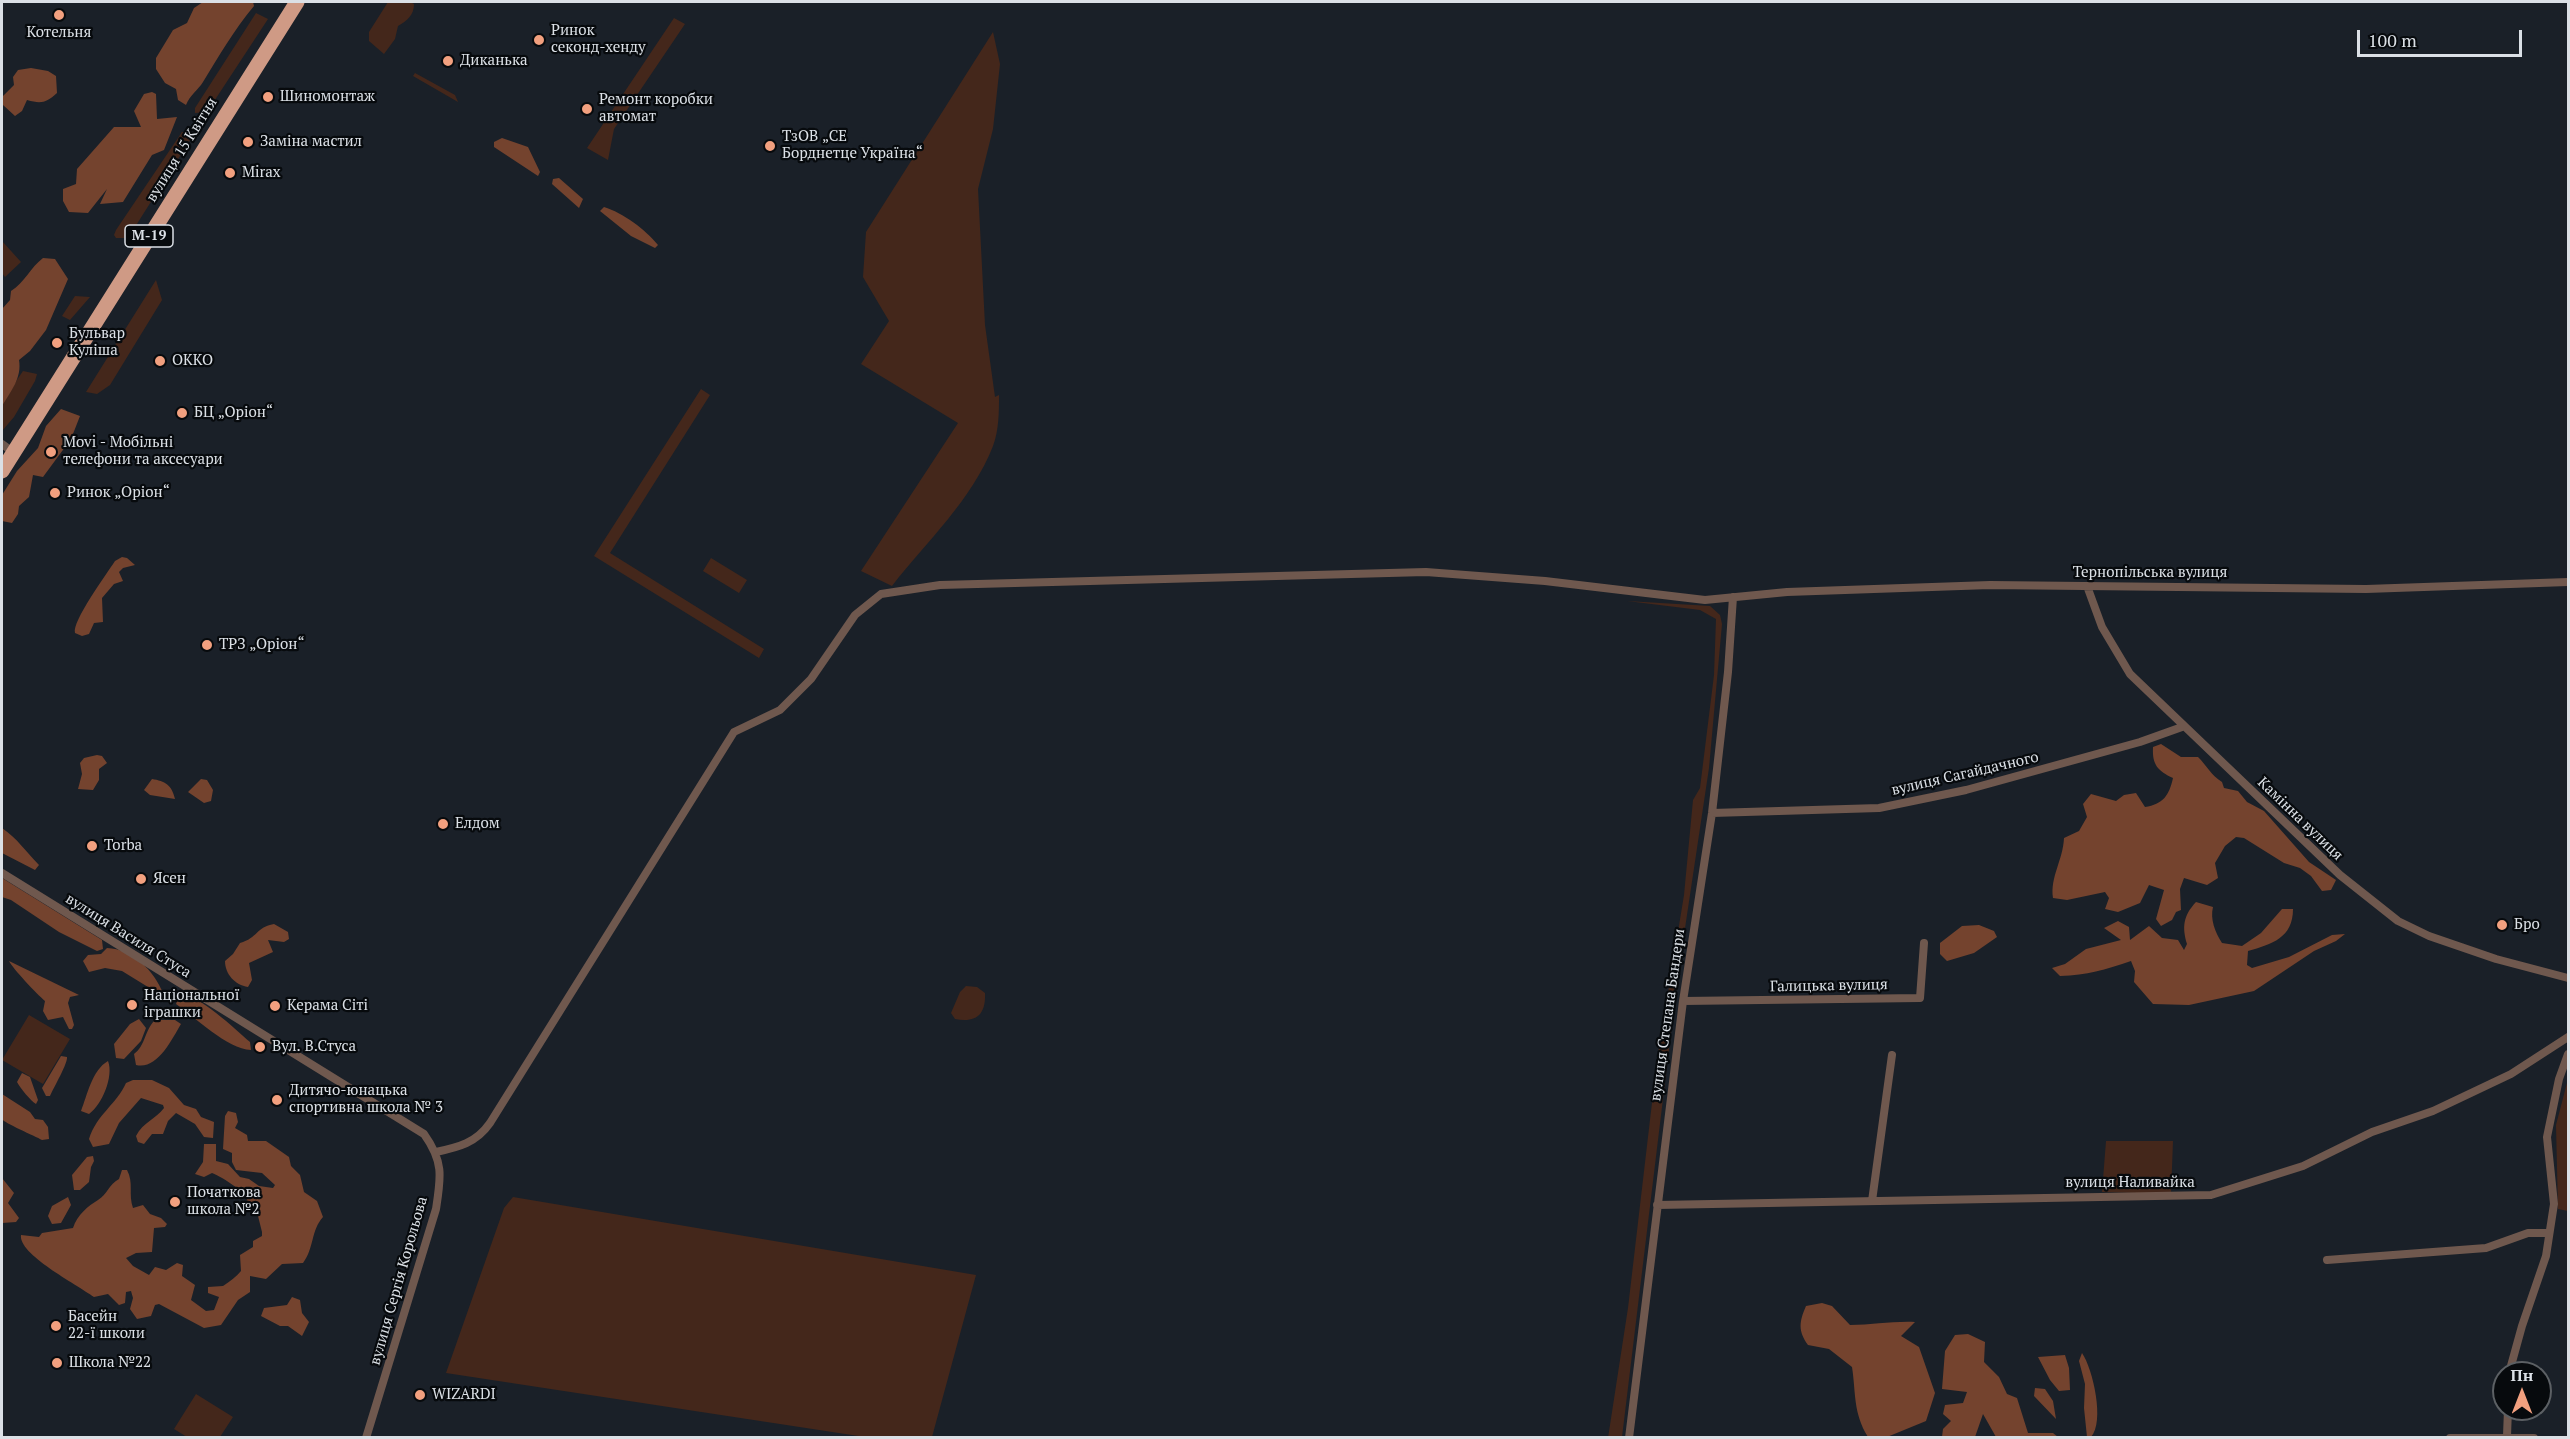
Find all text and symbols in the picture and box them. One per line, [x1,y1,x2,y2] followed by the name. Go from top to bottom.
[52,8,66,22] marker: Котельня
[2360,18,2525,56] scale bar
[551,22,646,57] place label: Ринок секонд-хенду
[27,24,91,42] place label: Котельня
[2368,28,2417,52] text: 100 m
[532,33,546,47] marker: Ринок секонд-хенду
[460,52,528,70] place label: Диканька
[441,54,455,68] marker: Диканька
[280,88,375,106] place label: Шиномонтаж
[261,90,275,104] marker: Шиномонтаж
[599,91,713,126] place label: Ремонт коробки автомат
[143,95,221,205] street label: вулиця 15 Квітня
[580,102,594,116] marker: Ремонт коробки автомат
[782,128,923,163] place label: ТзОВ „СЕ Борднетце Україна“
[260,133,362,151] place label: Заміна мастил
[241,135,255,149] marker: Заміна мастил
[763,139,777,153] marker: ТзОВ „СЕ Борднетце Україна“
[242,164,281,182] place label: Mirax
[223,166,237,180] marker: Mirax
[125,225,173,247] road number: М-19
[69,325,125,360] place label: Бульвар Куліша
[50,336,64,350] marker: Бульвар Куліша
[172,352,213,370] place label: ОККО
[153,354,167,368] marker: ОККО
[194,404,273,422] place label: БЦ „Оріон“
[175,406,189,420] marker: БЦ „Оріон“
[63,434,223,469] place label: Movi - Мобільні телефони та аксесуари
[44,445,58,459] marker: Movi - Мобільні телефони та аксесуари
[67,484,170,502] place label: Ринок „Оріон“
[48,486,62,500] marker: Ринок „Оріон“
[2073,564,2227,582] street label: Тернопільська вулиця
[219,636,305,654] place label: ТРЗ „Оріон“
[200,638,214,652] marker: ТРЗ „Оріон“
[1890,748,2040,800] street label: вулиця Сагайдачного
[2253,774,2347,864] street label: Камінна вулиця
[455,815,500,833] place label: Елдом
[436,817,450,831] marker: Елдом
[104,837,142,855] place label: Torba
[85,839,99,853] marker: Torba
[153,870,186,888] place label: Ясен
[134,872,148,886] marker: Ясен
[62,890,194,982] street label: вулиця Василя Стуса
[2514,916,2540,934] place label: Бро
[2495,918,2509,932] marker: Бро
[1647,928,1689,1102] street label: вулиця Степана Бандери
[1770,976,1888,996] street label: Галицька вулиця
[144,987,240,1022] place label: Національної іграшки
[287,997,368,1015] place label: Керама Сіті
[125,998,139,1012] marker: Національної іграшки
[268,999,282,1013] marker: Керама Сіті
[272,1038,356,1056] place label: Вул. В.Стуса
[253,1040,267,1054] marker: Вул. В.Стуса
[289,1082,443,1117] place label: Дитячо-юнацька спортивна школа № 3
[270,1093,284,1107] marker: Дитячо-юнацька спортивна школа № 3
[2065,1174,2195,1192] street label: вулиця Наливайка
[187,1184,261,1219] place label: Початкова школа №2
[168,1195,182,1209] marker: Початкова школа №2
[366,1195,432,1367] street label: вулиця Сергія Корольова
[68,1308,145,1343] place label: Басейн 22-ї школи
[49,1319,63,1333] marker: Басейн 22-ї школи
[69,1354,151,1372] place label: Школа №22
[50,1356,64,1370] marker: Школа №22
[2492,1361,2552,1421] north arrow
[2511,1364,2533,1386] text: Пн
[432,1386,496,1404] place label: WIZARDI
[413,1388,427,1402] marker: WIZARDI

